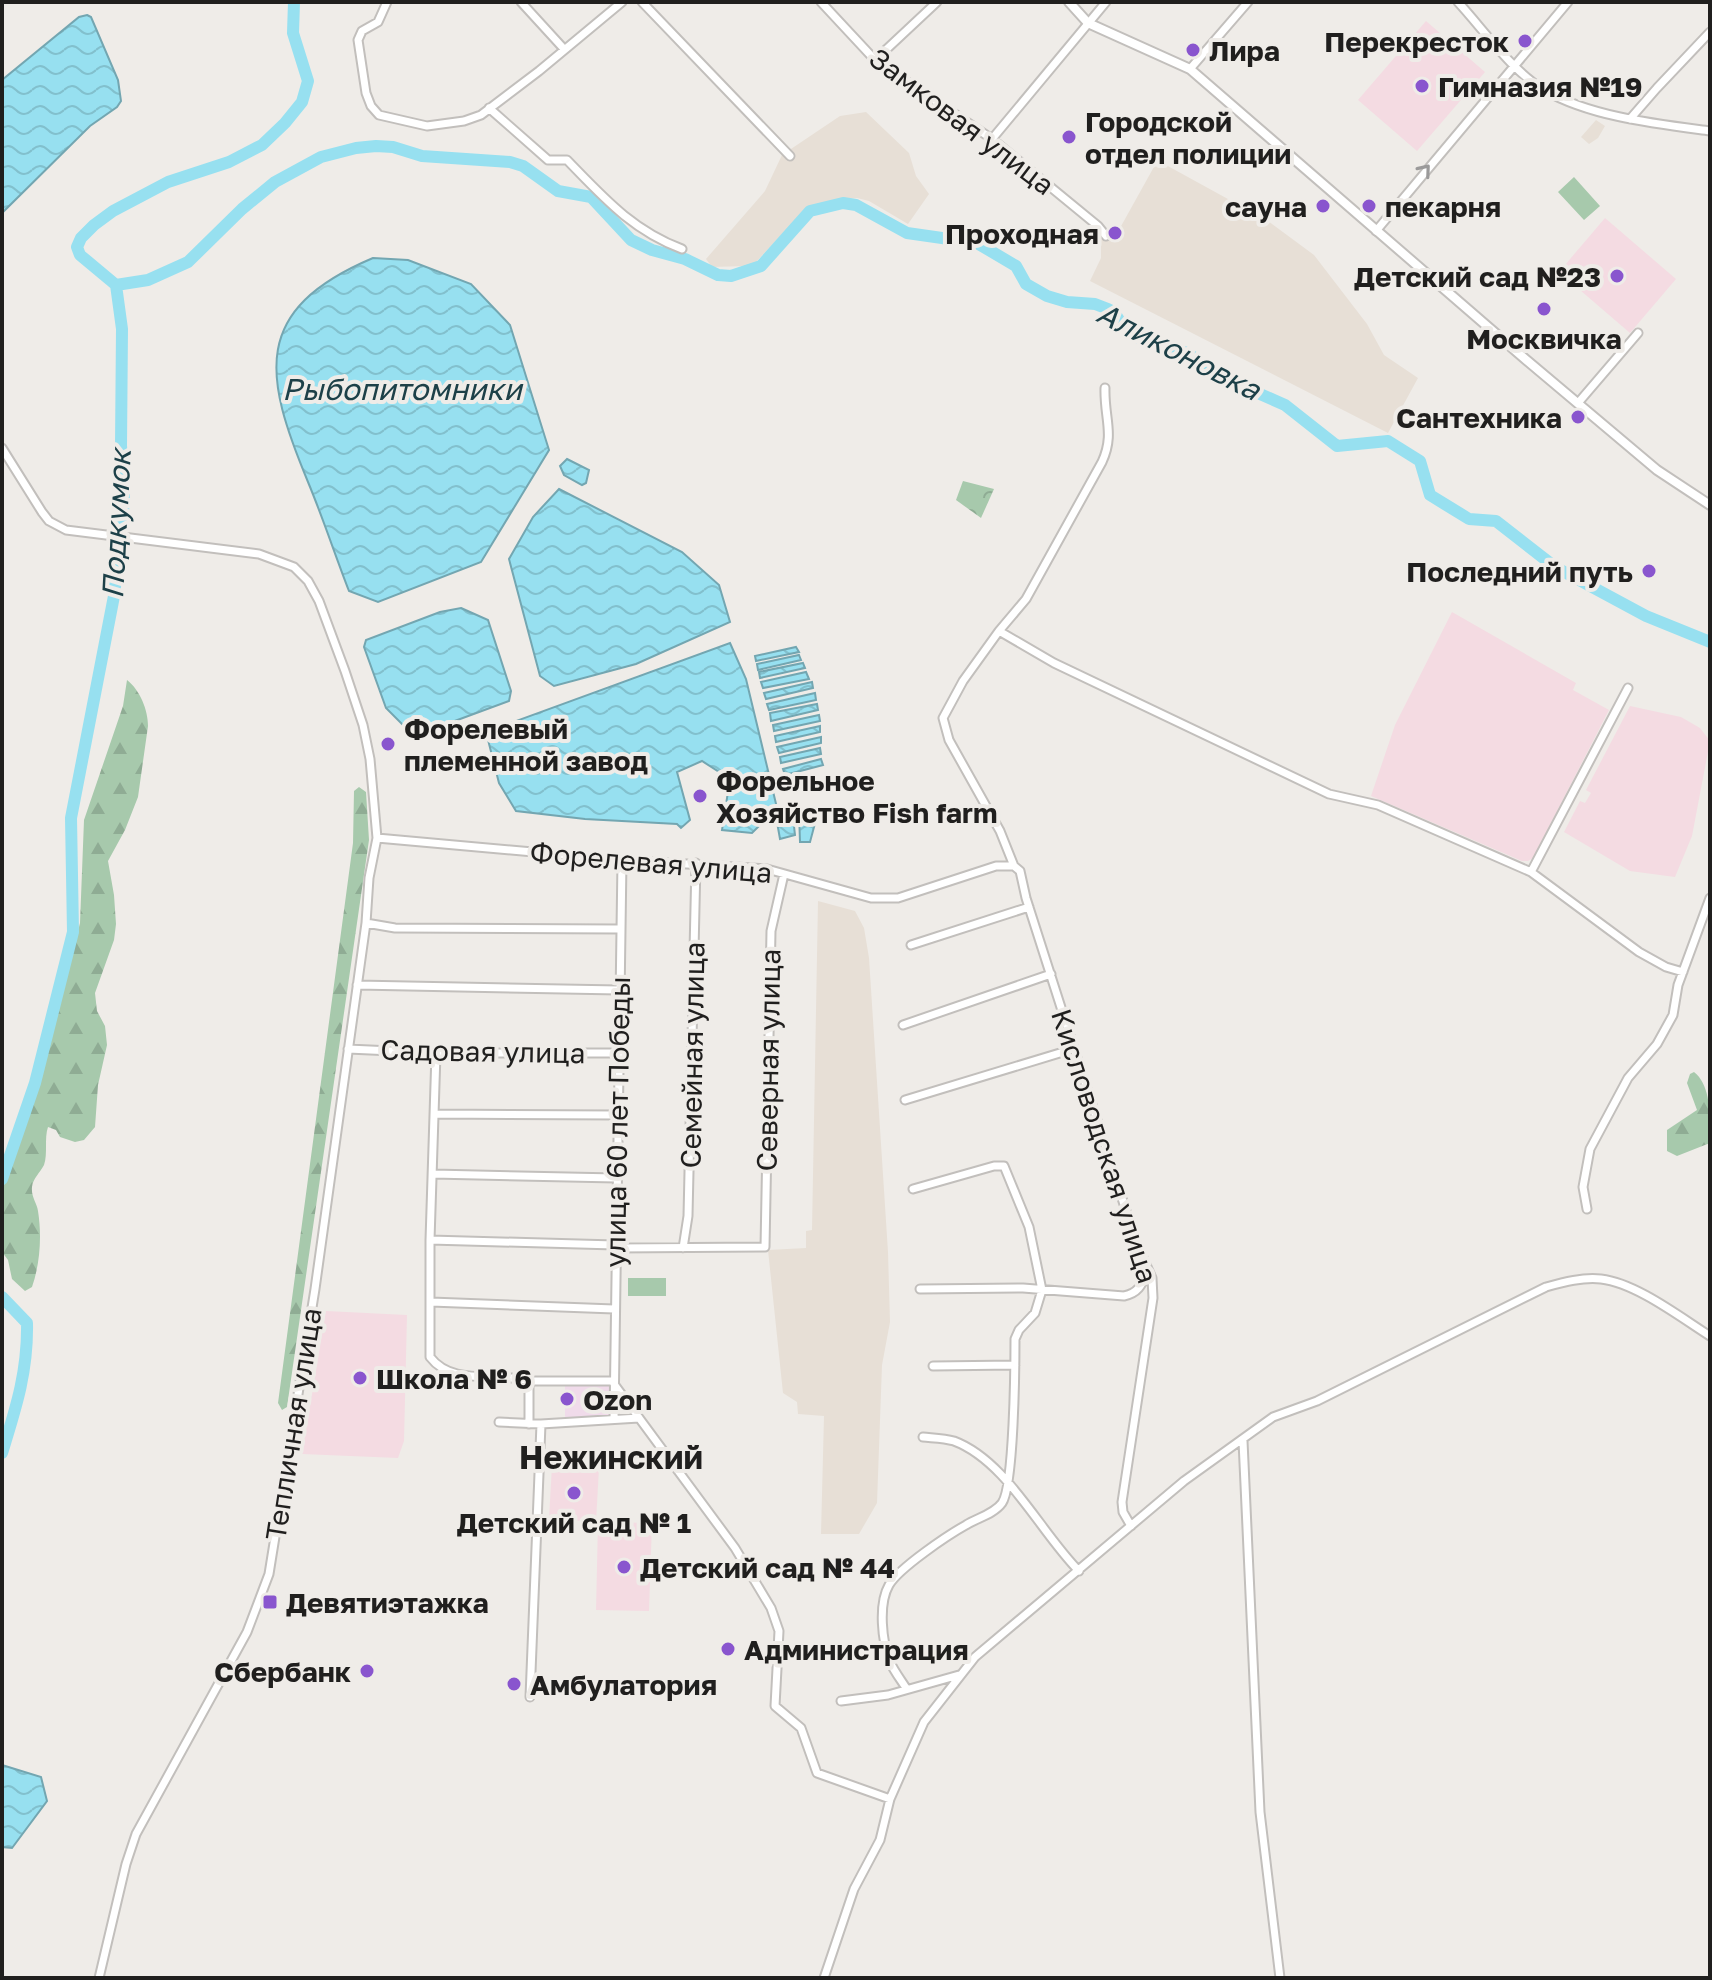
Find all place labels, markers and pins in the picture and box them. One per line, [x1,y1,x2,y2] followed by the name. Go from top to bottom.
[1324,25,1509,58] place label: Перекресток
[1516,32,1534,50] marker: Перекресток
[1209,34,1280,67] place label: Лира
[1184,41,1202,59] marker: Лира
[1438,70,1642,103] place label: Гимназия №19
[1413,77,1431,95] marker: Гимназия №19
[1085,105,1291,170] place label: Городской отдел полиции
[1060,128,1078,146] marker: Городской отдел полиции
[1225,190,1307,223] place label: сауна
[1385,190,1501,223] place label: пекарня
[1314,197,1332,215] marker: сауна
[1360,197,1378,215] marker: пекарня
[945,217,1099,250] place label: Проходная
[1106,224,1124,242] marker: Проходная
[1354,260,1601,293] place label: Детский сад №23
[1608,267,1626,285] marker: Детский сад №23
[1535,300,1553,318] marker: Москвичка
[1466,322,1622,355] place label: Москвичка
[1396,401,1562,434] place label: Сантехника
[1569,408,1587,426] marker: Сантехника
[1406,555,1633,588] place label: Последний путь
[1640,562,1658,580] marker: Последний путь
[404,712,648,777] place label: Форелевый племенной завод
[379,735,397,753] marker: Форелевый племенной завод
[716,764,997,829] place label: Форельное Хозяйство Fish farm
[691,787,709,805] marker: Форельное Хозяйство Fish farm
[376,1362,532,1395] place label: Школа № 6
[351,1369,369,1387] marker: Школа № 6
[583,1383,652,1416] place label: Ozon
[558,1390,576,1408] marker: Ozon
[565,1484,583,1502] marker: Детский сад № 1
[457,1506,691,1539] place label: Детский сад № 1
[640,1551,895,1584] place label: Детский сад № 44
[615,1558,633,1576] marker: Детский сад № 44
[286,1586,489,1619] place label: Девятиэтажка
[261,1593,279,1611] marker: Девятиэтажка
[744,1633,969,1666] place label: Администрация
[719,1640,737,1658] marker: Администрация
[214,1655,351,1688] place label: Сбербанк
[358,1662,376,1680] marker: Сбербанк
[530,1668,717,1701] place label: Амбулатория
[505,1675,523,1693] marker: Амбулатория

